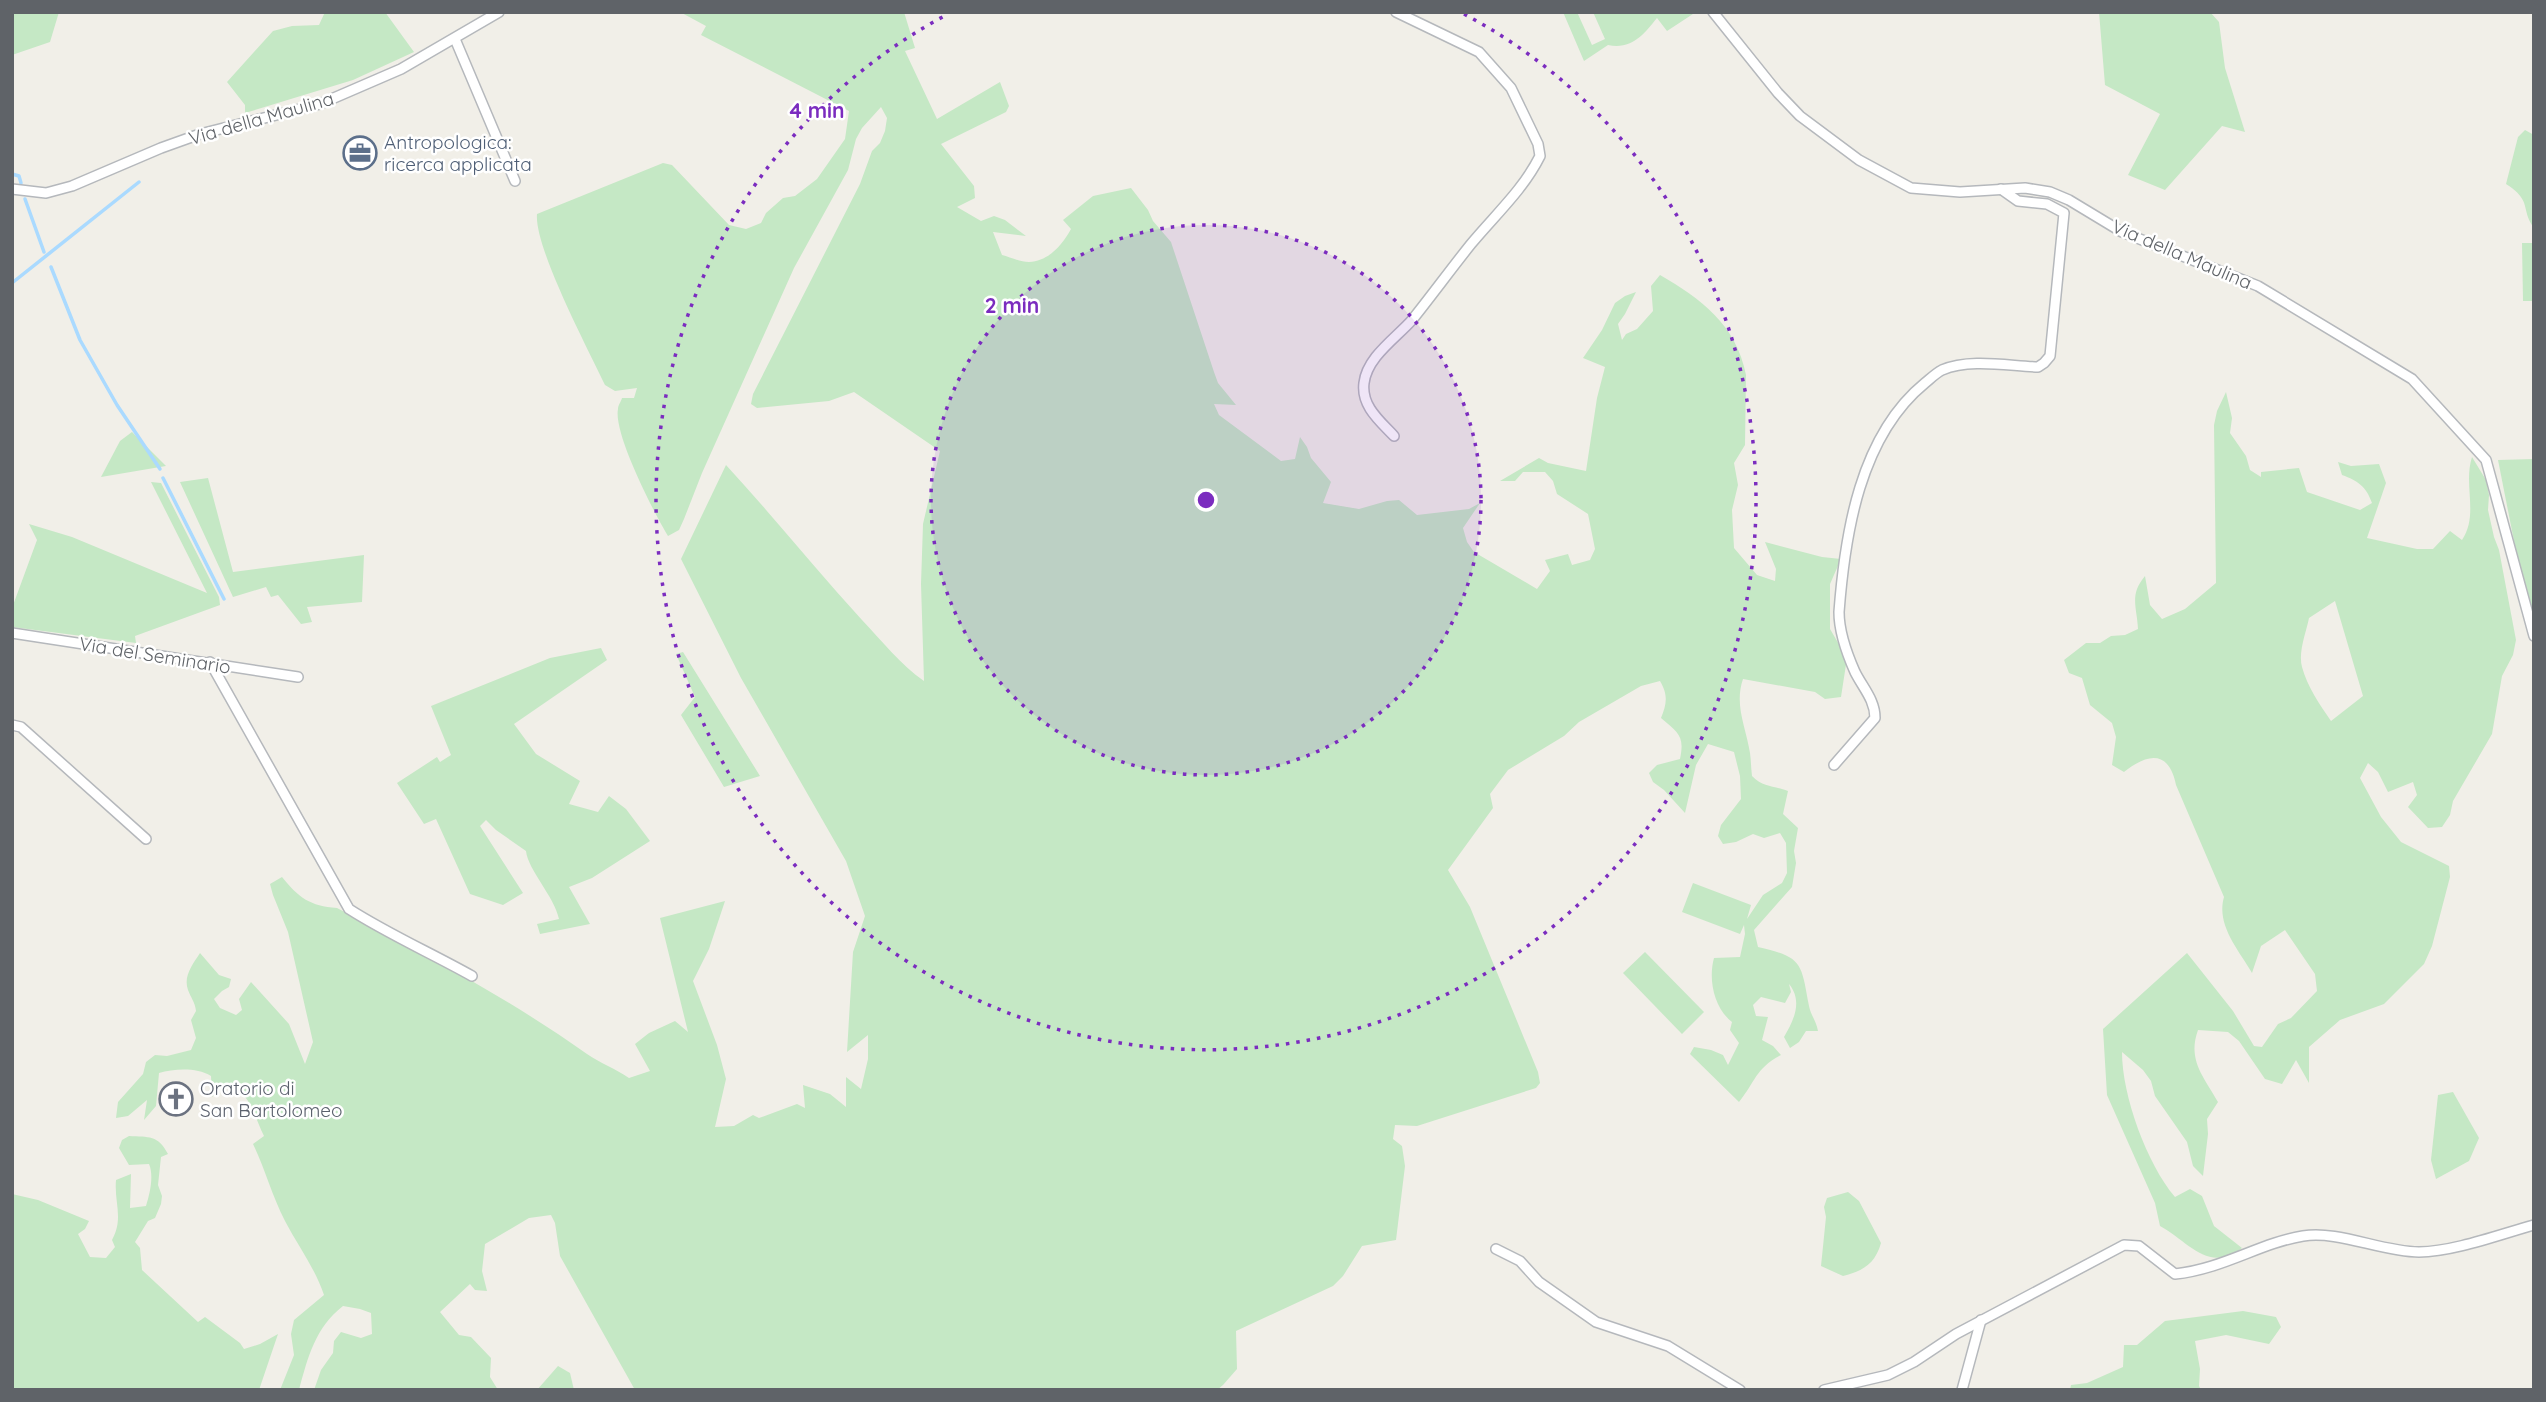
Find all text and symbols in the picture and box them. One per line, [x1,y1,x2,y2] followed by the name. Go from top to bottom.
[186,86,336,150] street label: Via della Maulina
[789,97,845,123] text: 4 min
[384,130,532,176] place label: Antropologica: ricerca applicata
[341,134,379,172] office icon: Antropologica: ricerca applicata
[2108,214,2256,294] street label: Via della Maulina
[985,292,1039,318] text: 2 min
[1194,488,1218,512] centre of rings
[77,631,233,679] street label: Via del Seminario
[200,1076,343,1122] place label: Oratorio di San Bartolomeo
[157,1080,195,1118] church icon: Oratorio di San Bartolomeo

